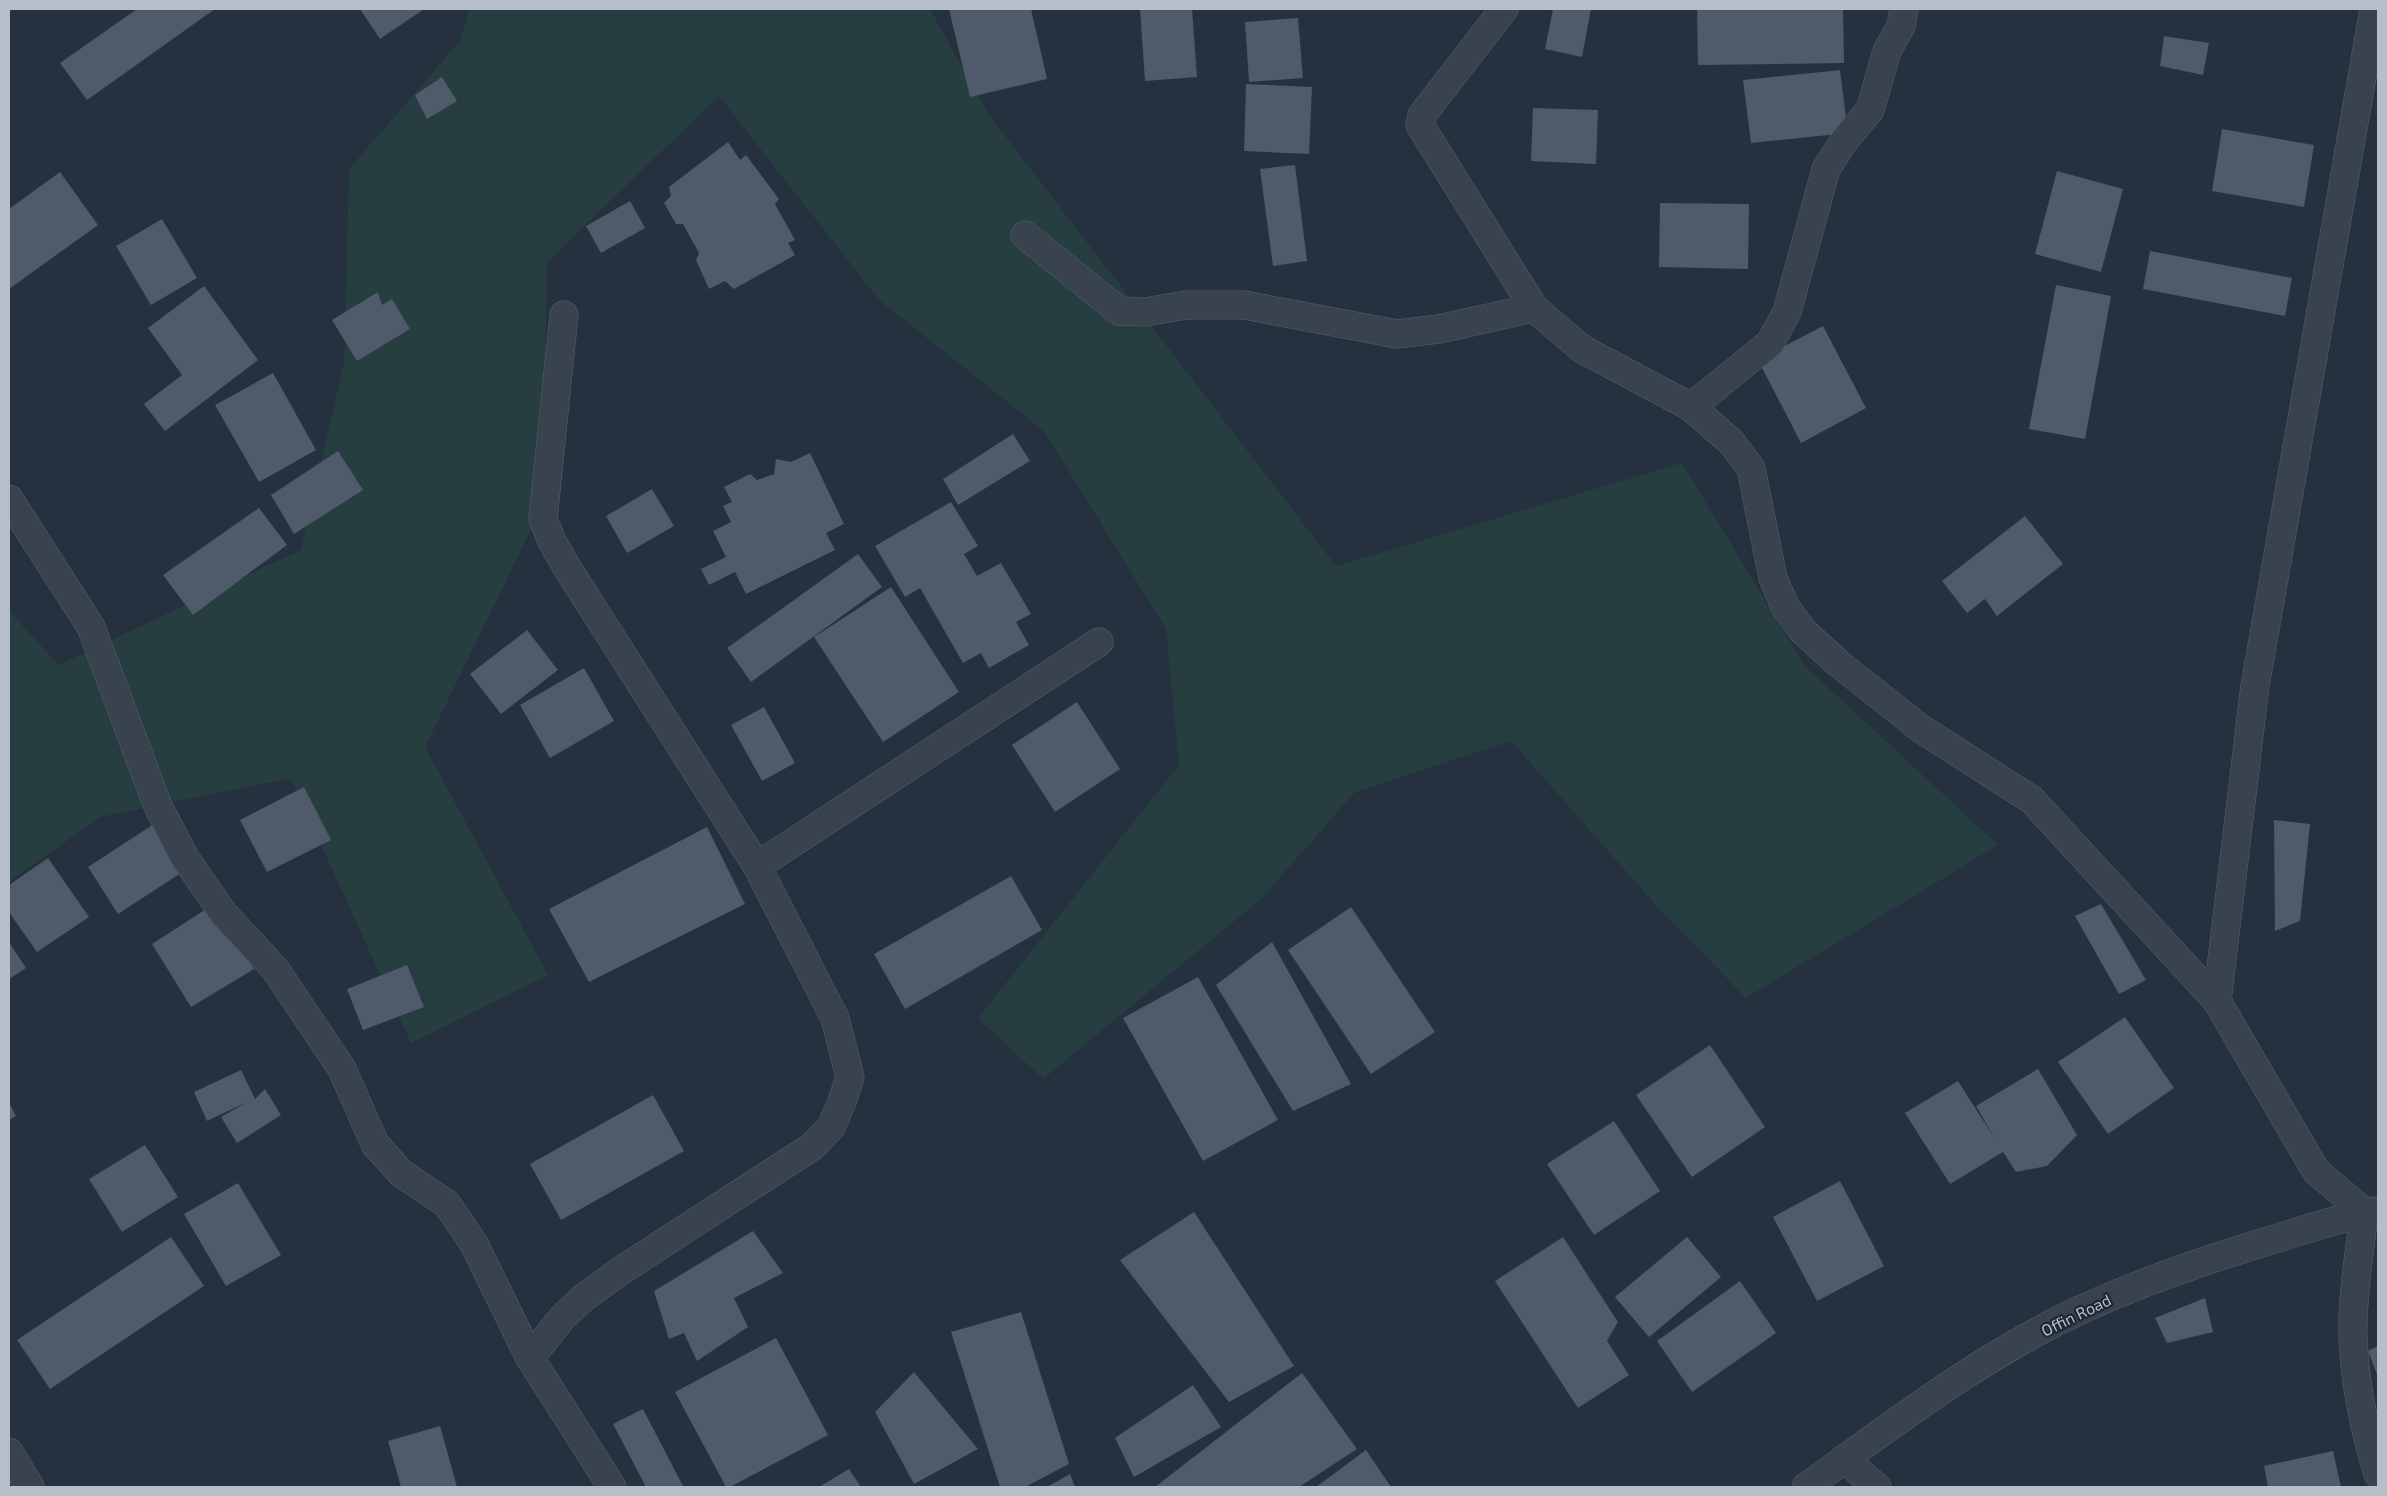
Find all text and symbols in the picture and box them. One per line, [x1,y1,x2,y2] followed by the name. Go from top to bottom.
[2038,1290,2114,1340] street label: Offin Road

